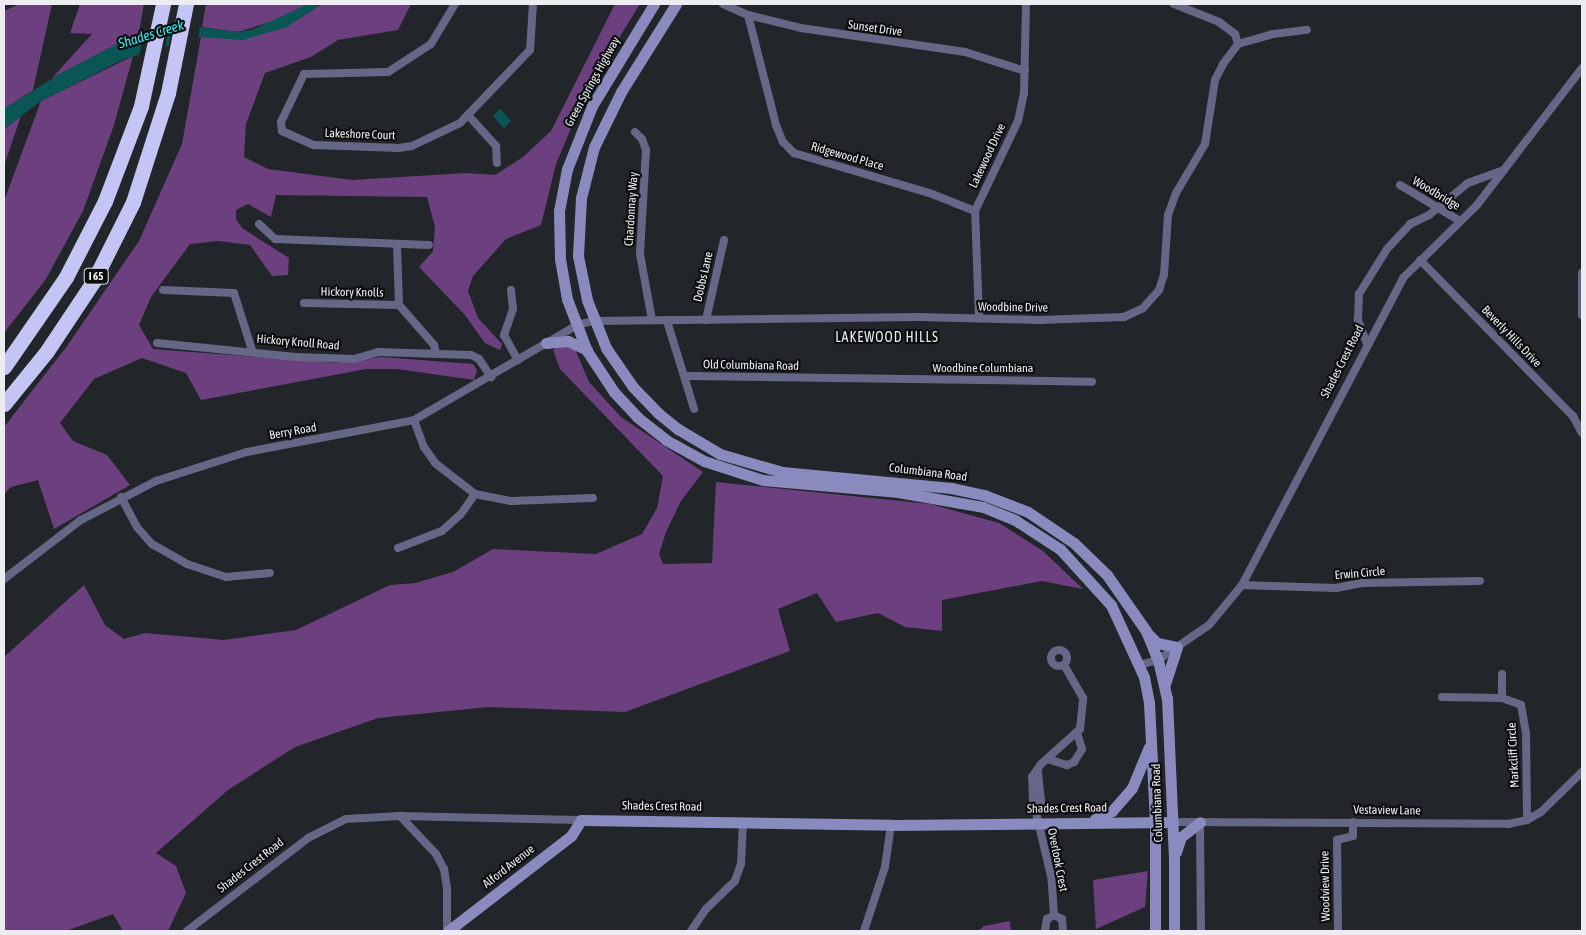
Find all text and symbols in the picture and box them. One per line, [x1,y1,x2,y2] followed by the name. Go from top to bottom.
[116,16,186,52] water label: Shades Creek
[847,18,903,40] street label: Sunset Drive
[562,35,624,129] street label: Green Springs Highway
[967,121,1009,191] street label: Lakewood Drive
[324,127,396,143] street label: Lakeshore Court
[809,140,885,174] street label: Ridgewood Place
[622,171,642,247] street label: Chardonnay Way
[1409,174,1463,214] street label: Woodbridge
[691,250,717,304] street label: Dobbs Lane
[84,268,108,284] road number: I 65
[320,285,384,301] street label: Hickory Knolls
[978,300,1048,316] street label: Woodbine Drive
[1478,303,1544,371] street label: Beverly Hills Drive
[1318,323,1368,401] street label: Shades Crest Road
[833,329,941,345] district label: LAKEWOOD HILLS
[256,332,340,354] street label: Hickory Knoll Road
[703,358,799,374] street label: Old Columbiana Road
[933,362,1033,376] street label: Woodbine Columbiana
[268,421,318,443] street label: Berry Road
[888,461,968,485] street label: Columbiana Road
[1334,565,1386,583] street label: Erwin Circle
[1505,722,1523,788] street label: Markcliff Circle
[1149,763,1167,843] street label: Columbiana Road
[622,799,702,815] street label: Shades Crest Road
[1027,801,1107,817] street label: Shades Crest Road
[1353,803,1421,819] street label: Vestaview Lane
[1044,827,1070,893] street label: Overlook Crest
[215,836,287,896] street label: Shades Crest Road
[480,842,538,892] street label: Alford Avenue
[1318,851,1334,921] street label: Woodview Drive

